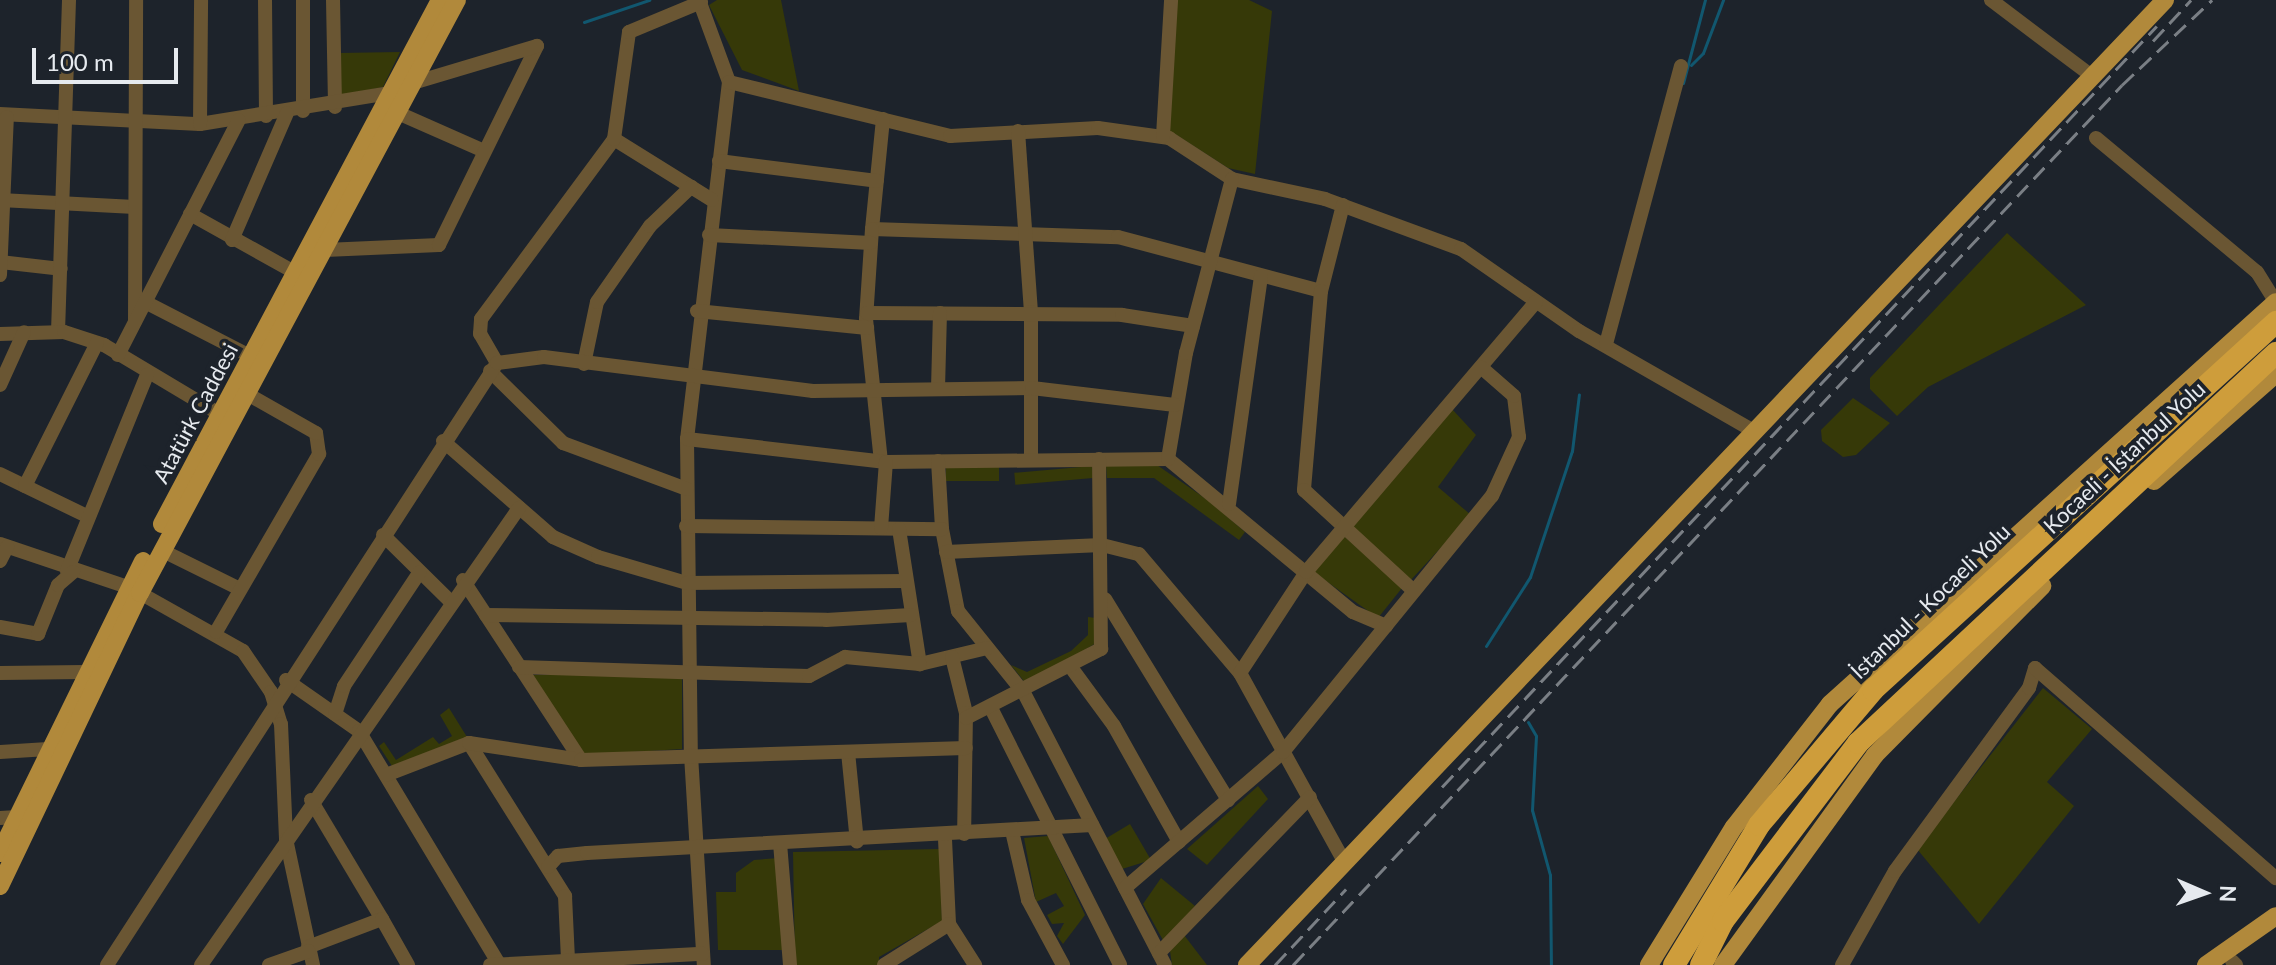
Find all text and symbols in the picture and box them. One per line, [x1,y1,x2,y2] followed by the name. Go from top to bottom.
[36,32,182,82] scale bar
[46,47,114,76] text: 100 m
[147,339,243,487] street label: Atatürk Caddesi
[2037,375,2211,539] street label: Kocaeli - İstanbul Yolu
[1844,518,2016,684] street label: İstanbul - Kocaeli Yolu
[2164,853,2244,933] north arrow
[2215,885,2242,903] text: N

